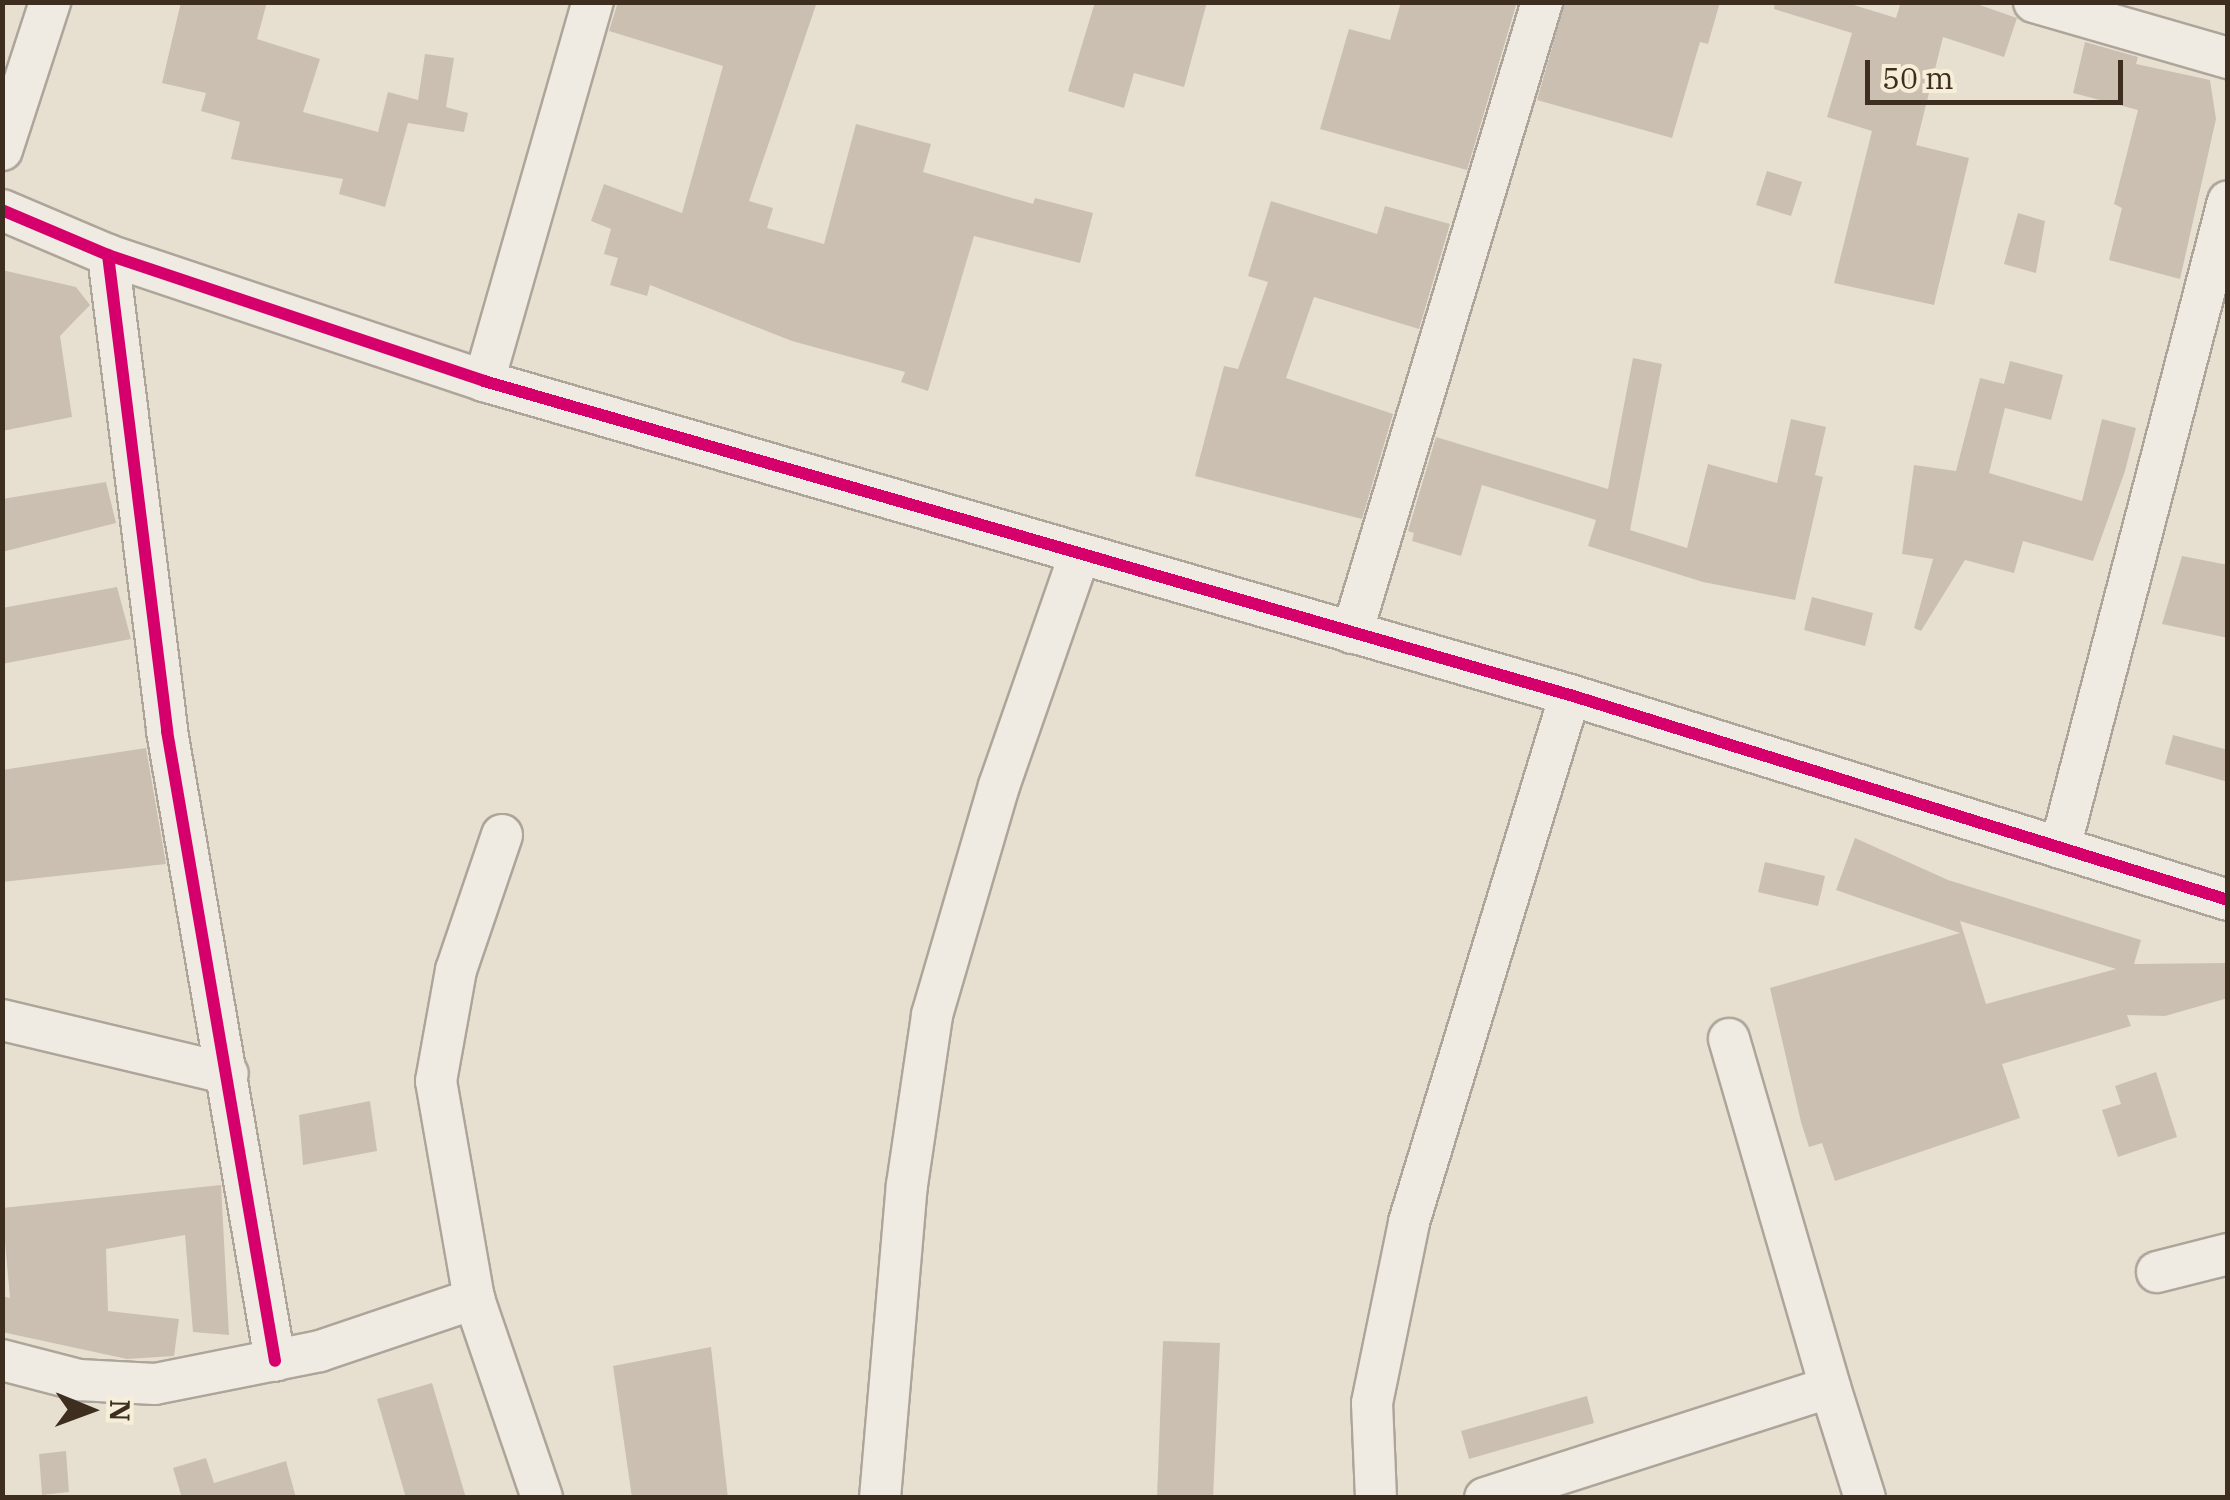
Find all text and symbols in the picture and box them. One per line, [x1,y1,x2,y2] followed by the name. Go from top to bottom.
[1870,40,2128,102] scale bar
[1882,58,1954,97] text: 50 m
[40,1360,140,1460] north arrow
[102,1399,139,1422] text: N

